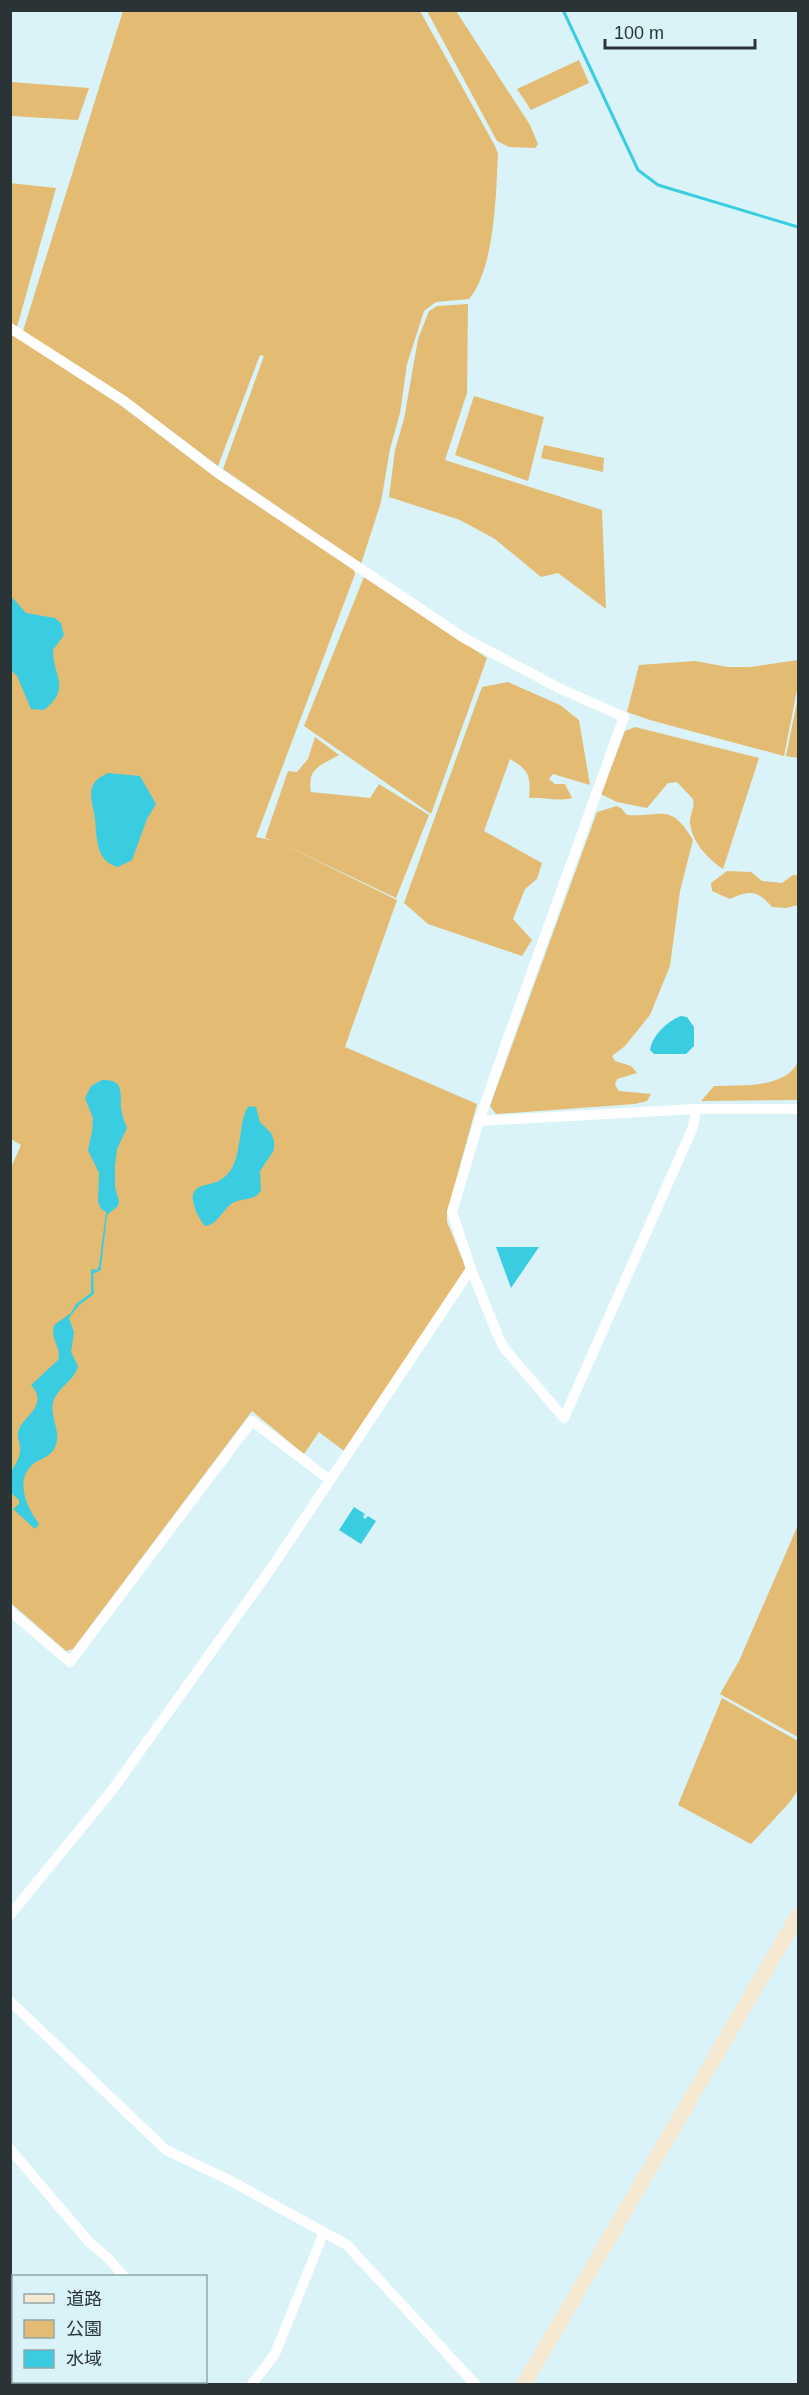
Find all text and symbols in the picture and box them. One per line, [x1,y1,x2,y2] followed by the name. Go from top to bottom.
[605,12,755,50] scale bar
[614,23,664,43] text: 100 m
[12,2275,207,2383] legend
[66,2289,102,2309] text: 道路
[66,2319,102,2339] text: 公園
[66,2349,102,2369] text: 水域

